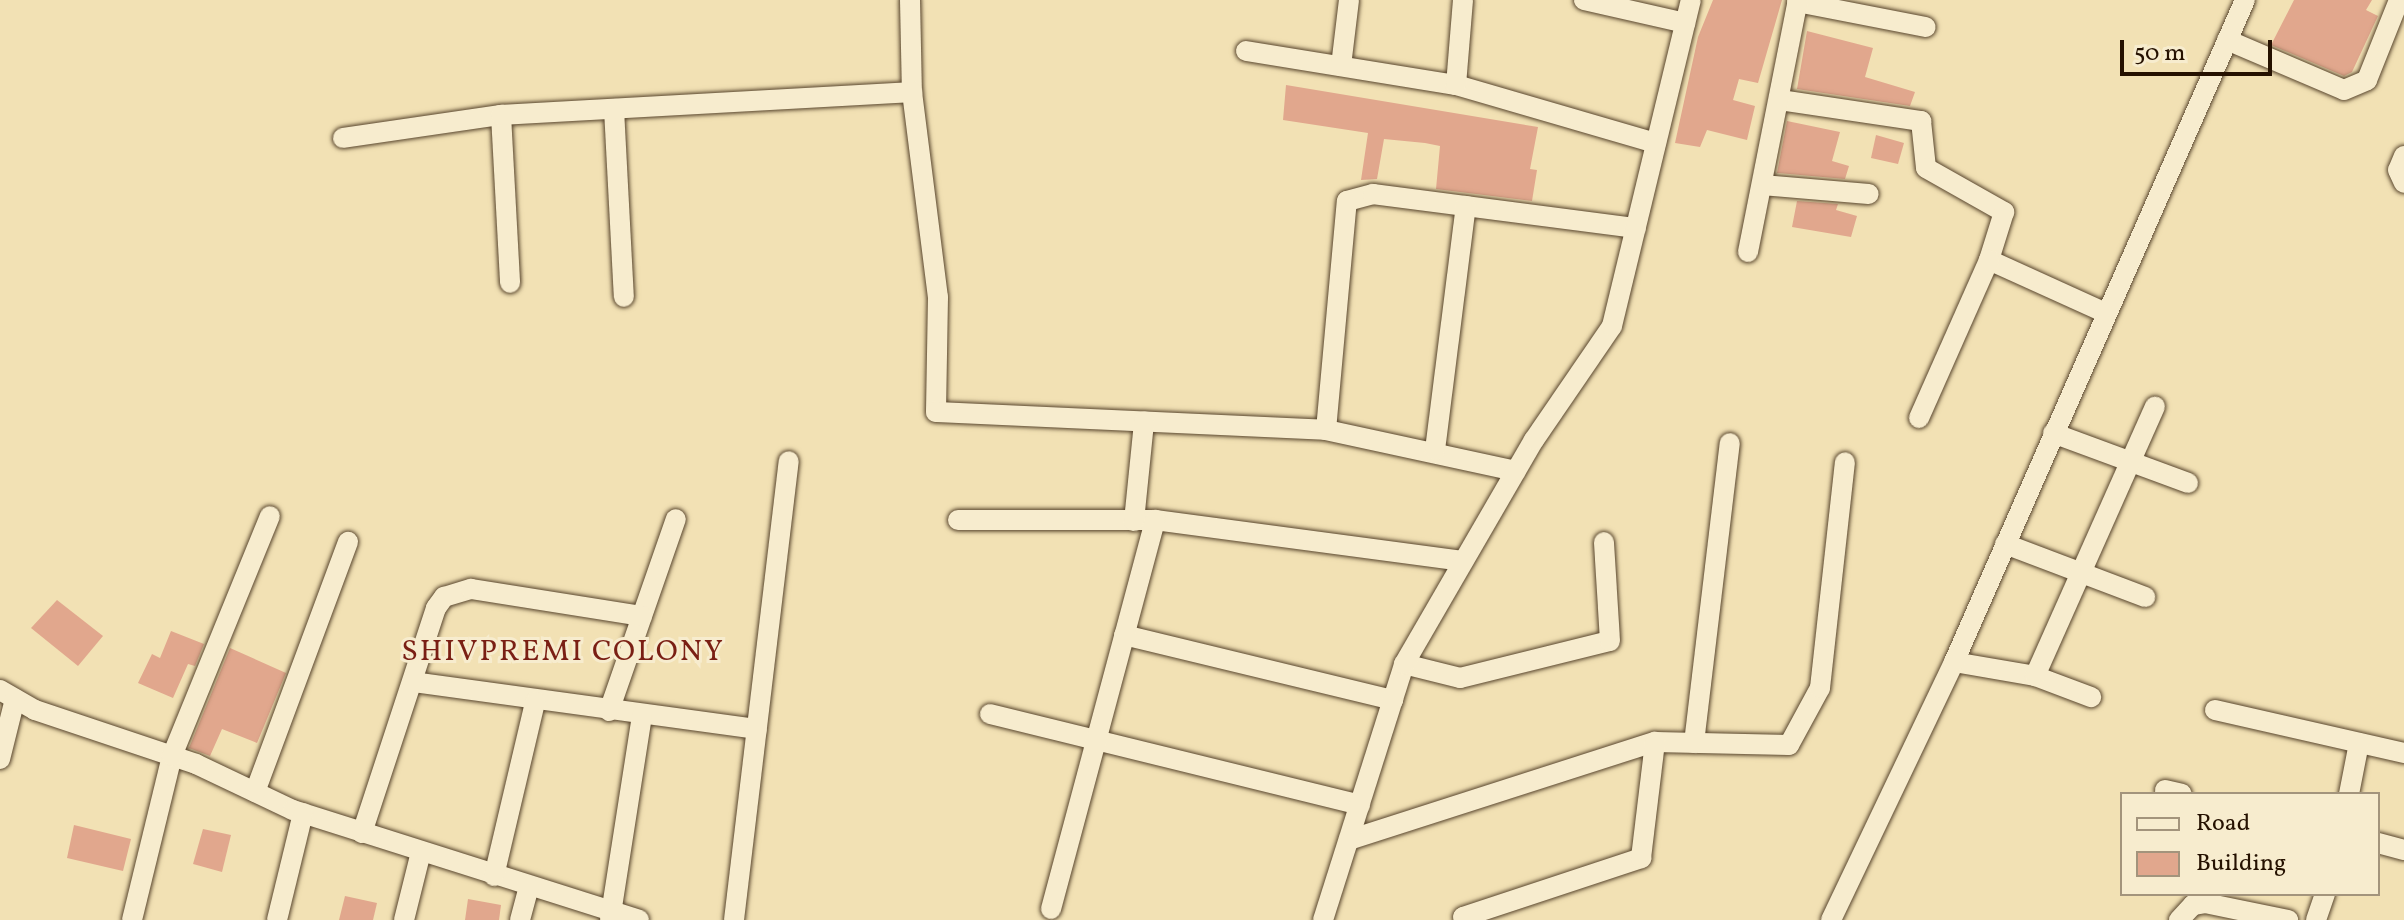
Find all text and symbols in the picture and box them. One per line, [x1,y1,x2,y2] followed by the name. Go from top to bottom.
[2124,24,2276,74] scale bar
[2134,37,2186,71] text: 50 m
[401,634,725,670] district label: SHIVPREMI COLONY
[2120,792,2380,896] legend
[2196,807,2250,841] text: Road
[2196,847,2286,881] text: Building

